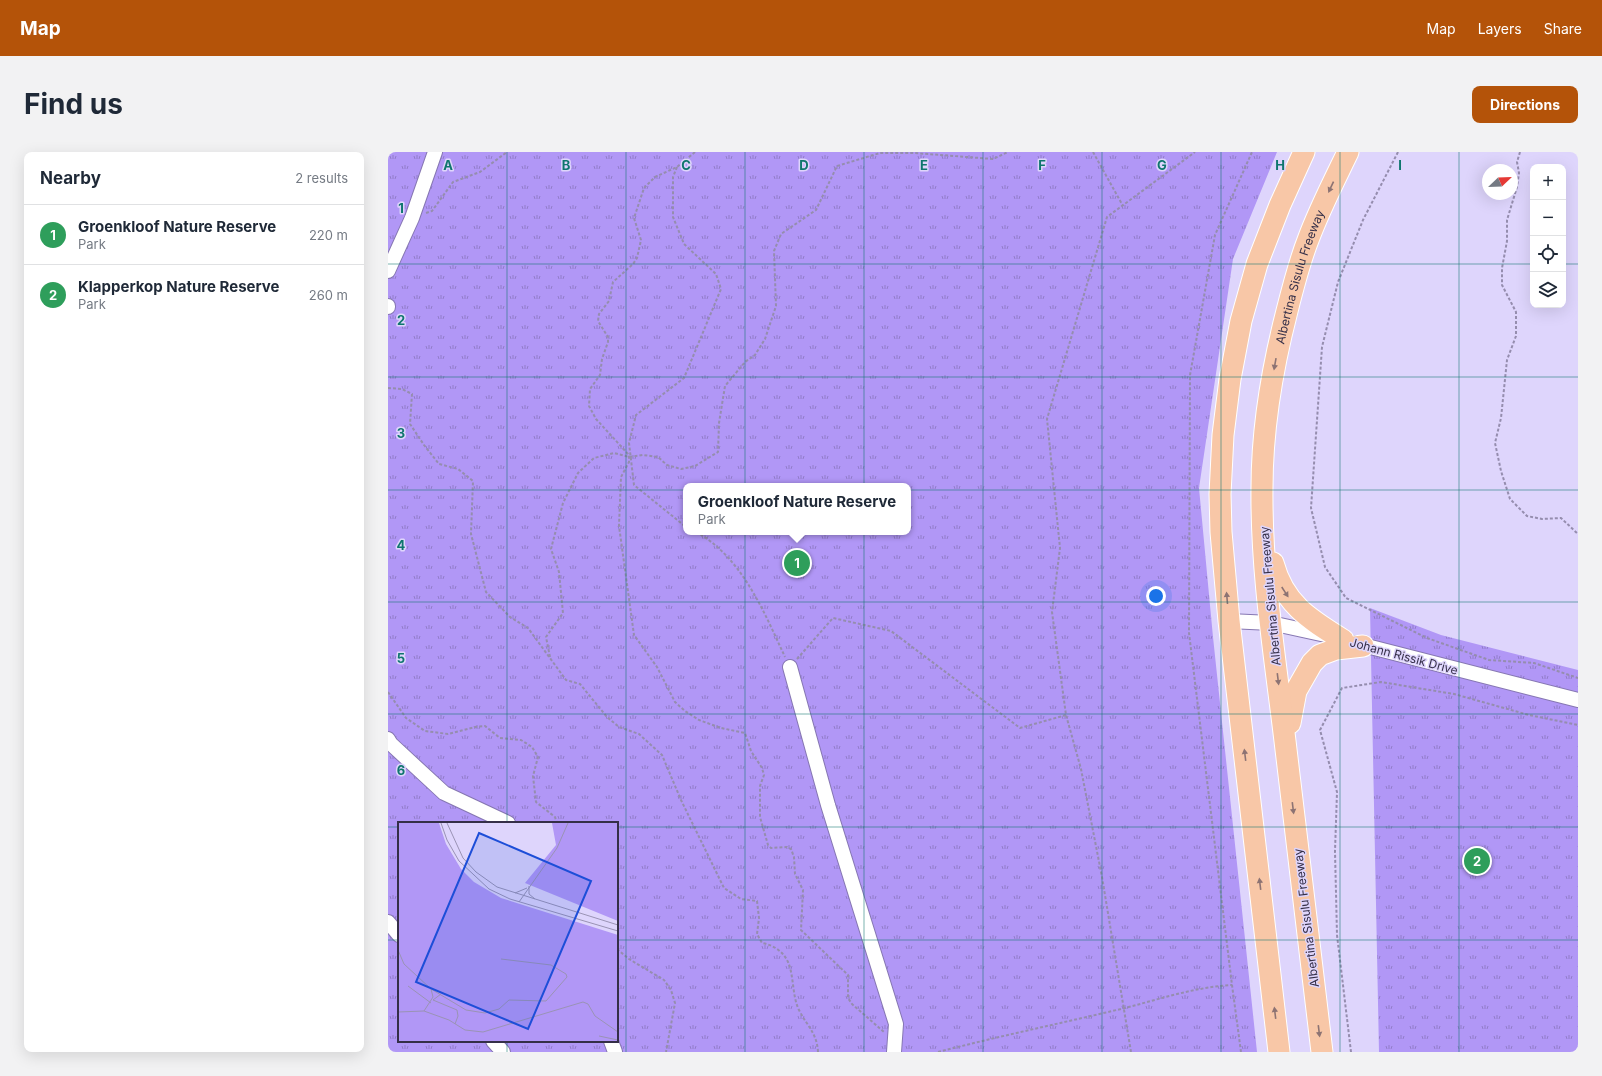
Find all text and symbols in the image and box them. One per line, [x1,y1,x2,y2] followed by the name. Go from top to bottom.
[20,17,61,40] text: Map
[1427,20,1456,37] text: Map
[1478,20,1522,37] text: Layers
[1544,20,1582,37] text: Share
[1472,86,1578,123] button: Directions
[24,87,123,121] text: Find us
[443,157,453,173] text: A
[562,157,571,173] text: B
[681,157,691,173] text: C
[799,157,809,173] text: D
[920,157,928,173] text: E
[1038,157,1046,173] text: F
[1157,157,1167,173] text: G
[1275,157,1285,173] text: H
[1398,157,1402,173] text: I
[1482,164,1518,200] north arrow
[1530,164,1566,308] map controls
[1530,164,1566,200] button: +
[40,168,101,188] text: Nearby
[295,170,348,186] text: 2 results
[1328,181,1334,193] one-way arrow
[398,200,404,216] text: 1
[1530,200,1566,236] button: −
[1272,207,1327,345] street label: Albertina Sisulu Freeway
[78,217,276,236] text: Groenkloof Nature Reserve
[50,227,56,243] text: 1
[309,227,348,243] text: 220 m
[78,236,106,252] text: Park
[1530,236,1566,272] button: locate
[1530,272,1566,308] button: layers
[78,277,279,296] text: Klapperkop Nature Reserve
[49,287,57,303] text: 2
[309,287,348,303] text: 260 m
[78,296,106,312] text: Park
[397,312,405,328] text: 2
[1272,358,1278,370] one-way arrow
[397,425,405,441] text: 3
[683,483,911,535] popup
[698,492,896,511] text: Groenkloof Nature Reserve
[698,511,726,527] text: Park
[1256,526,1284,666] street label: Albertina Sisulu Freeway
[397,537,406,553] text: 4
[784,548,810,578] pin: 1
[1146,586,1166,606] your location
[1281,587,1289,598] one-way arrow
[1224,592,1230,604] one-way arrow
[1348,634,1460,678] street label: Johann Rissik Drive
[397,650,405,666] text: 5
[1275,673,1281,685] one-way arrow
[1242,749,1248,761] one-way arrow
[397,762,405,778] text: 6
[1290,802,1296,814] one-way arrow
[398,822,618,1042] inset map
[1464,846,1490,876] pin: 2
[1290,848,1322,988] street label: Albertina Sisulu Freeway
[1257,878,1263,890] one-way arrow
[1272,1007,1278,1019] one-way arrow
[1316,1025,1322,1037] one-way arrow

